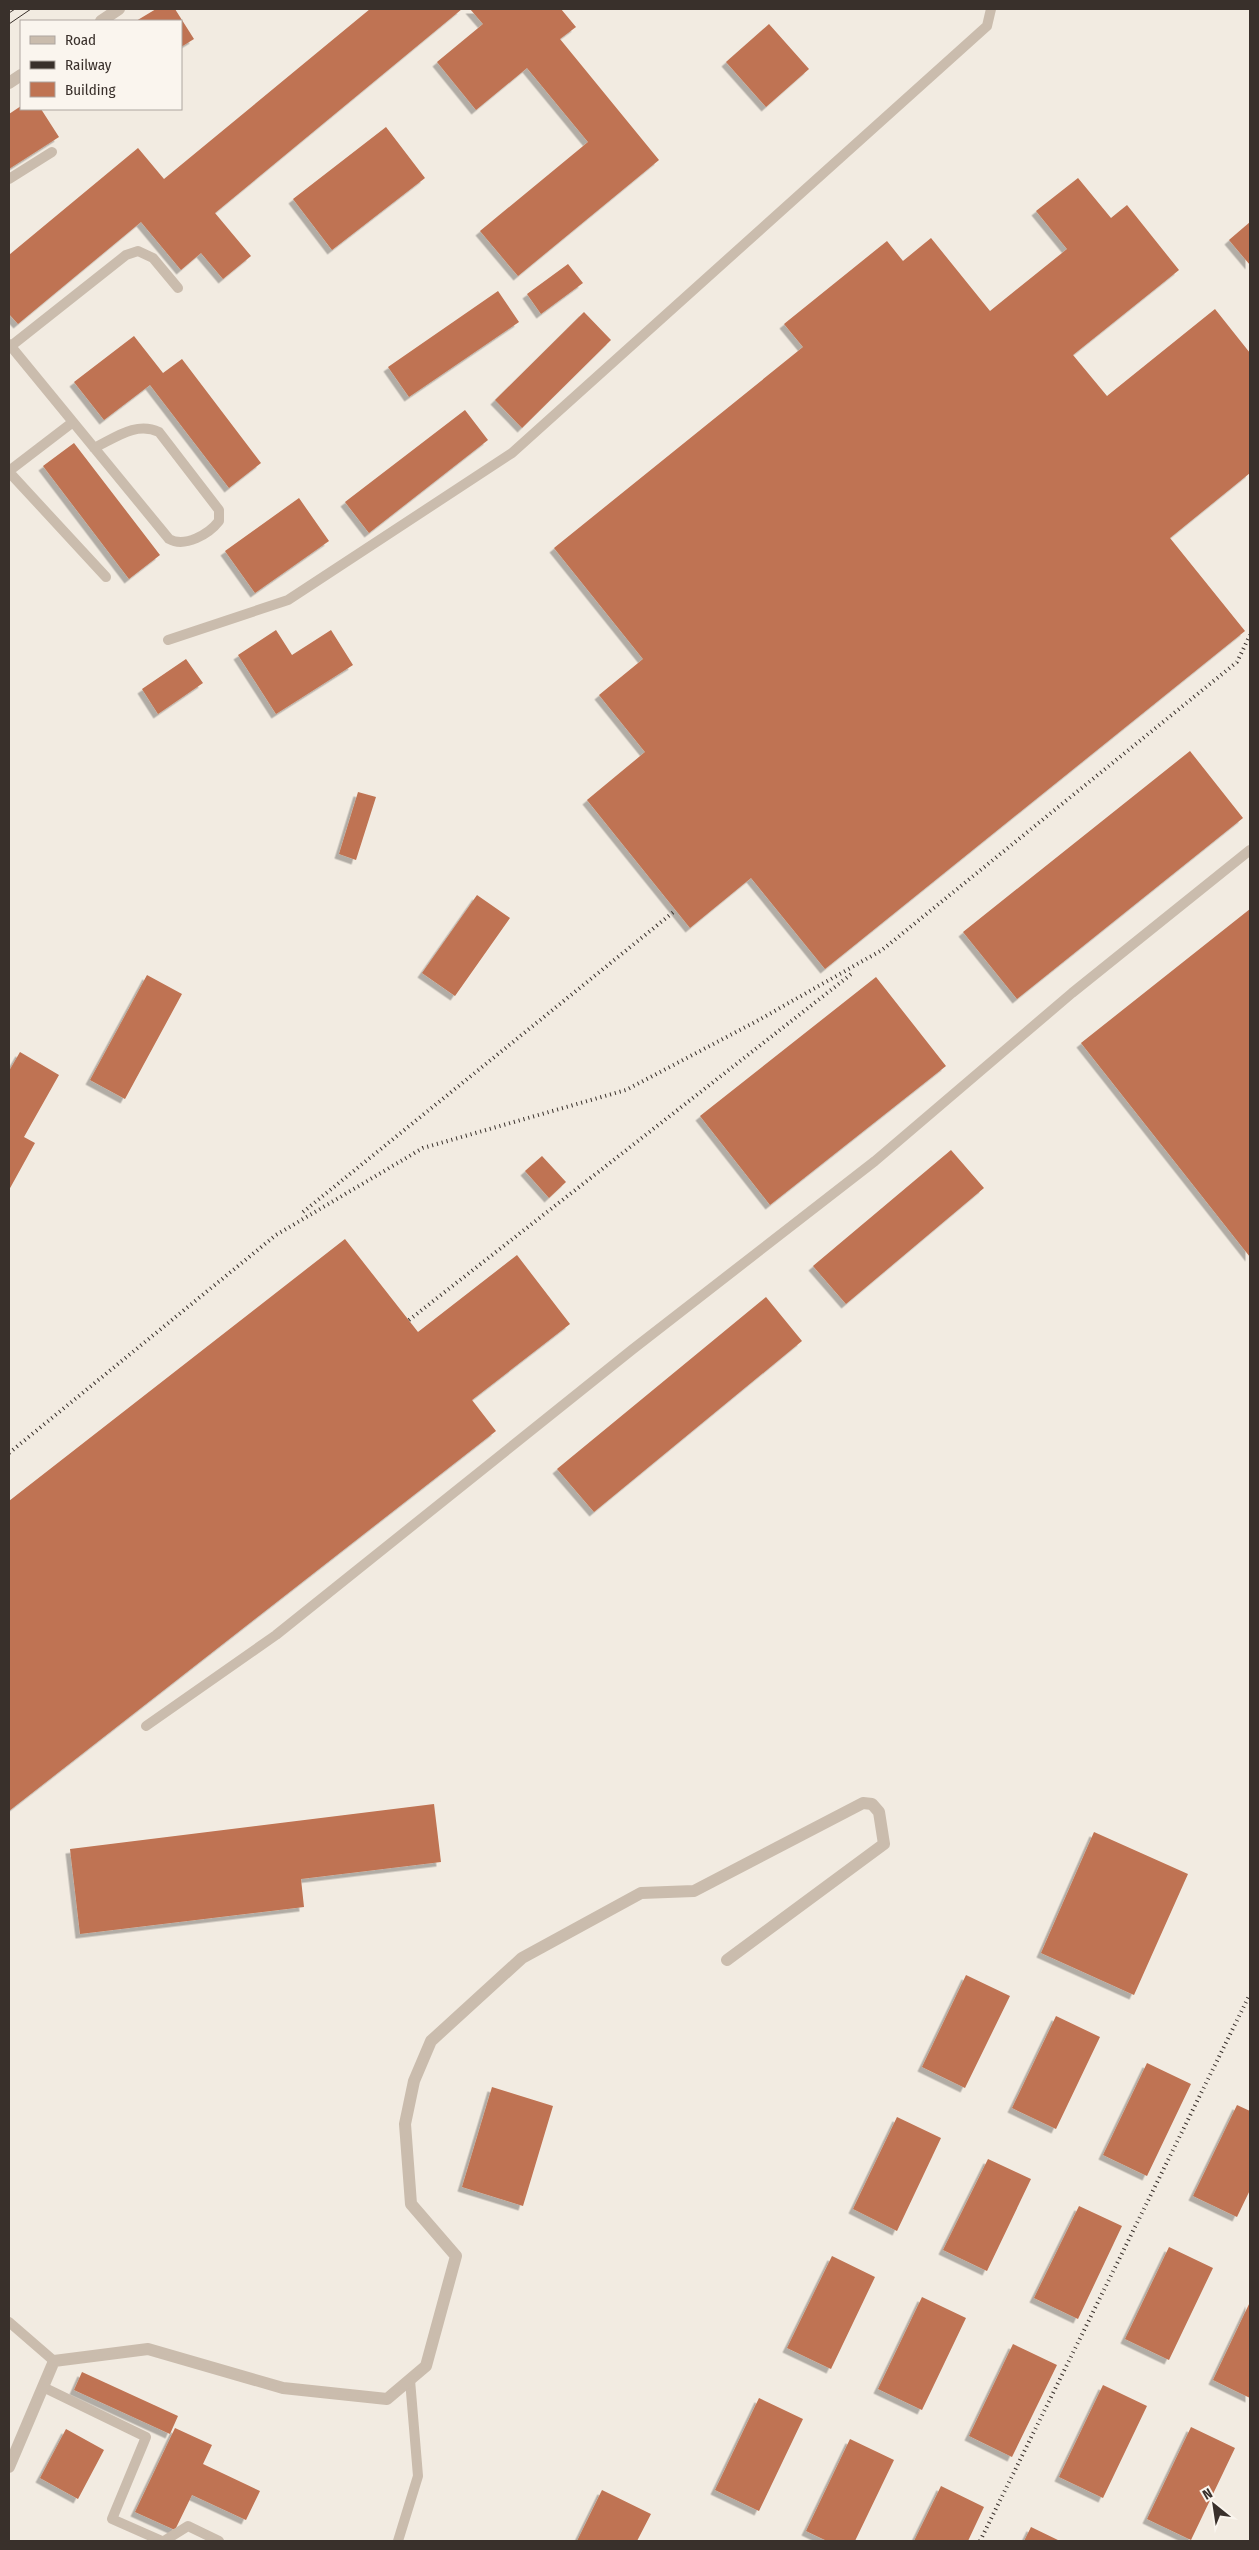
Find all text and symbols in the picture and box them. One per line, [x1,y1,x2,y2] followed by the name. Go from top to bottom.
[20,20,182,110] legend
[65,31,96,49] text: Road
[65,56,112,74] text: Railway
[65,81,116,99] text: Building
[1189,2480,1239,2530] north arrow
[1200,2485,1216,2504] text: N

